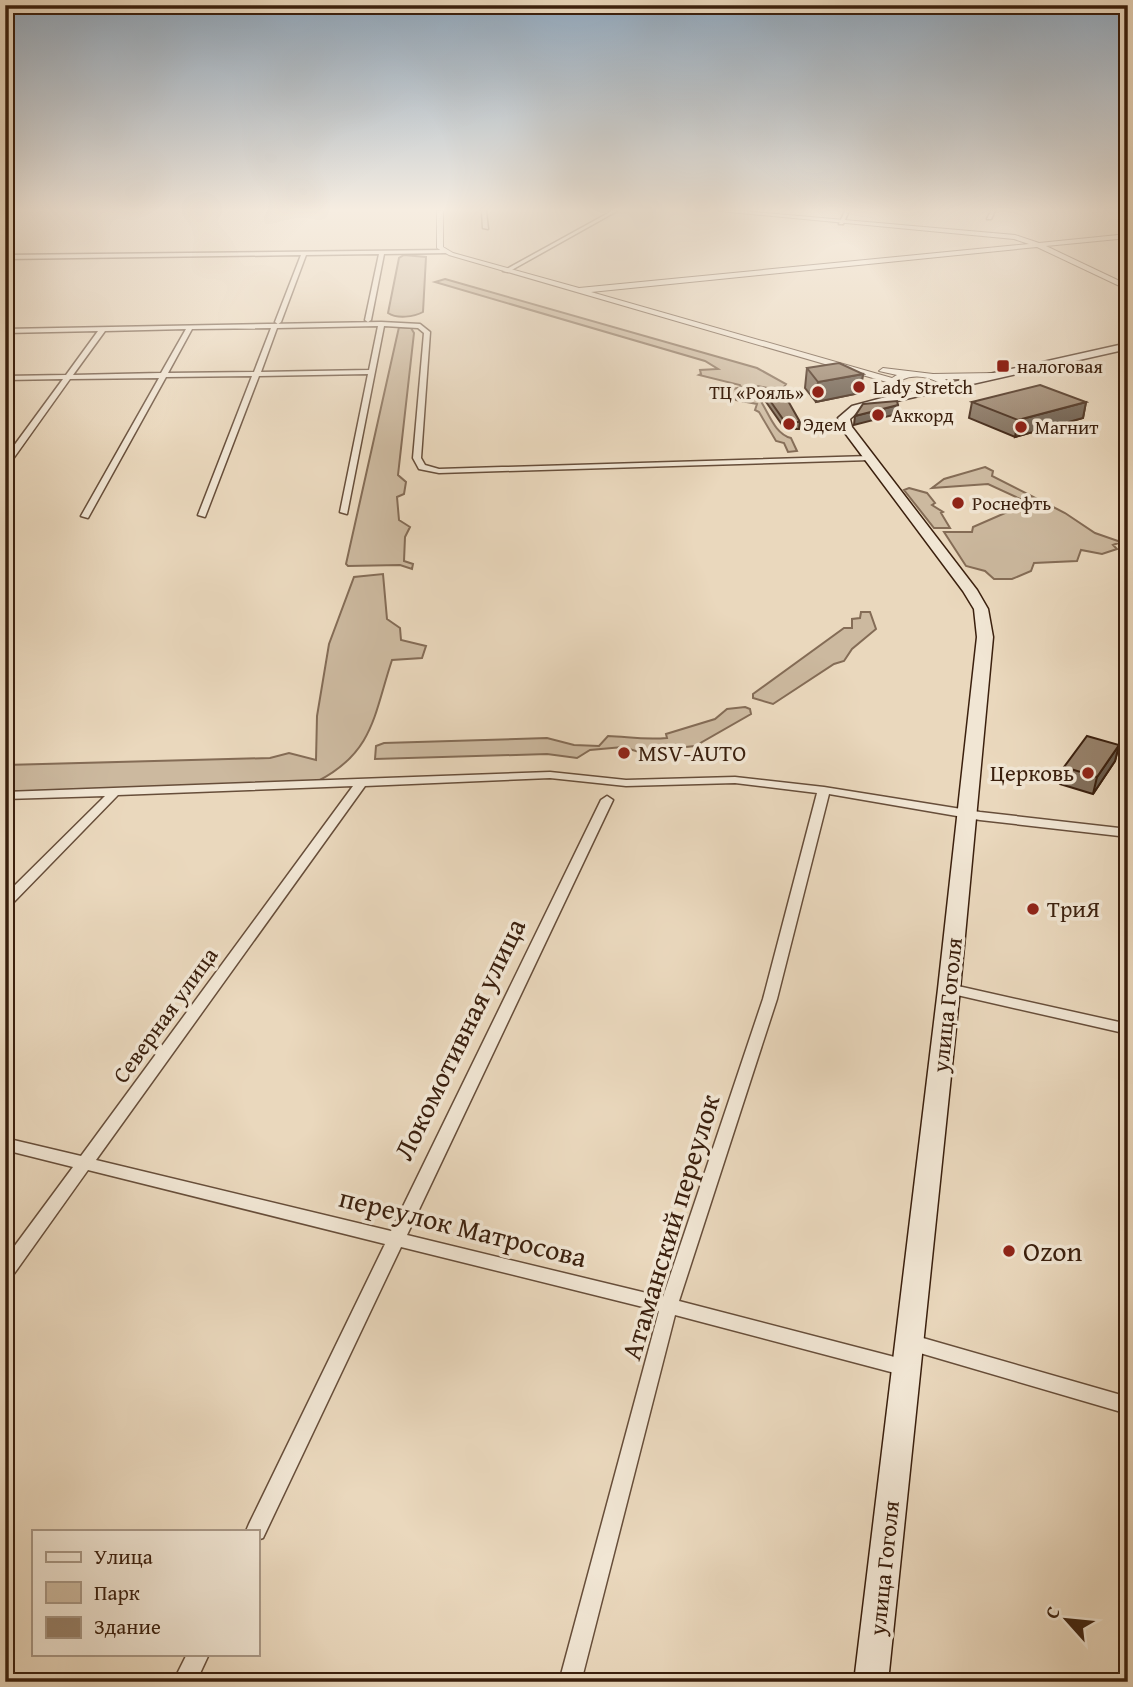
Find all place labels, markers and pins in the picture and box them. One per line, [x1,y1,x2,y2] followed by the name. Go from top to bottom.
[1017,352,1103,380] place label: налоговая
[995,358,1011,374] marker: налоговая
[873,373,973,401] place label: Lady Stretch
[709,378,804,406] place label: ТЦ «Рояль»
[851,379,867,395] marker: Lady Stretch
[810,384,826,400] marker: ТЦ «Рояль»
[892,401,954,429] place label: Аккорд
[870,407,886,423] marker: Аккорд
[803,410,847,438] place label: Эдем
[1035,413,1099,441] place label: Магнит
[781,416,797,432] marker: Эдем
[1013,419,1029,435] marker: Магнит
[972,489,1051,517] place label: Роснефть
[950,495,966,511] marker: Роснефть
[638,736,746,769] place label: MSV-AUTO
[616,745,632,761] marker: MSV-AUTO
[990,756,1074,789] place label: Церковь
[1080,765,1096,781] marker: Церковь
[1047,892,1100,925] place label: ТриЯ
[1025,901,1041,917] marker: ТриЯ
[1023,1230,1083,1271] place label: Ozon
[1001,1243,1017,1259] marker: Ozon

